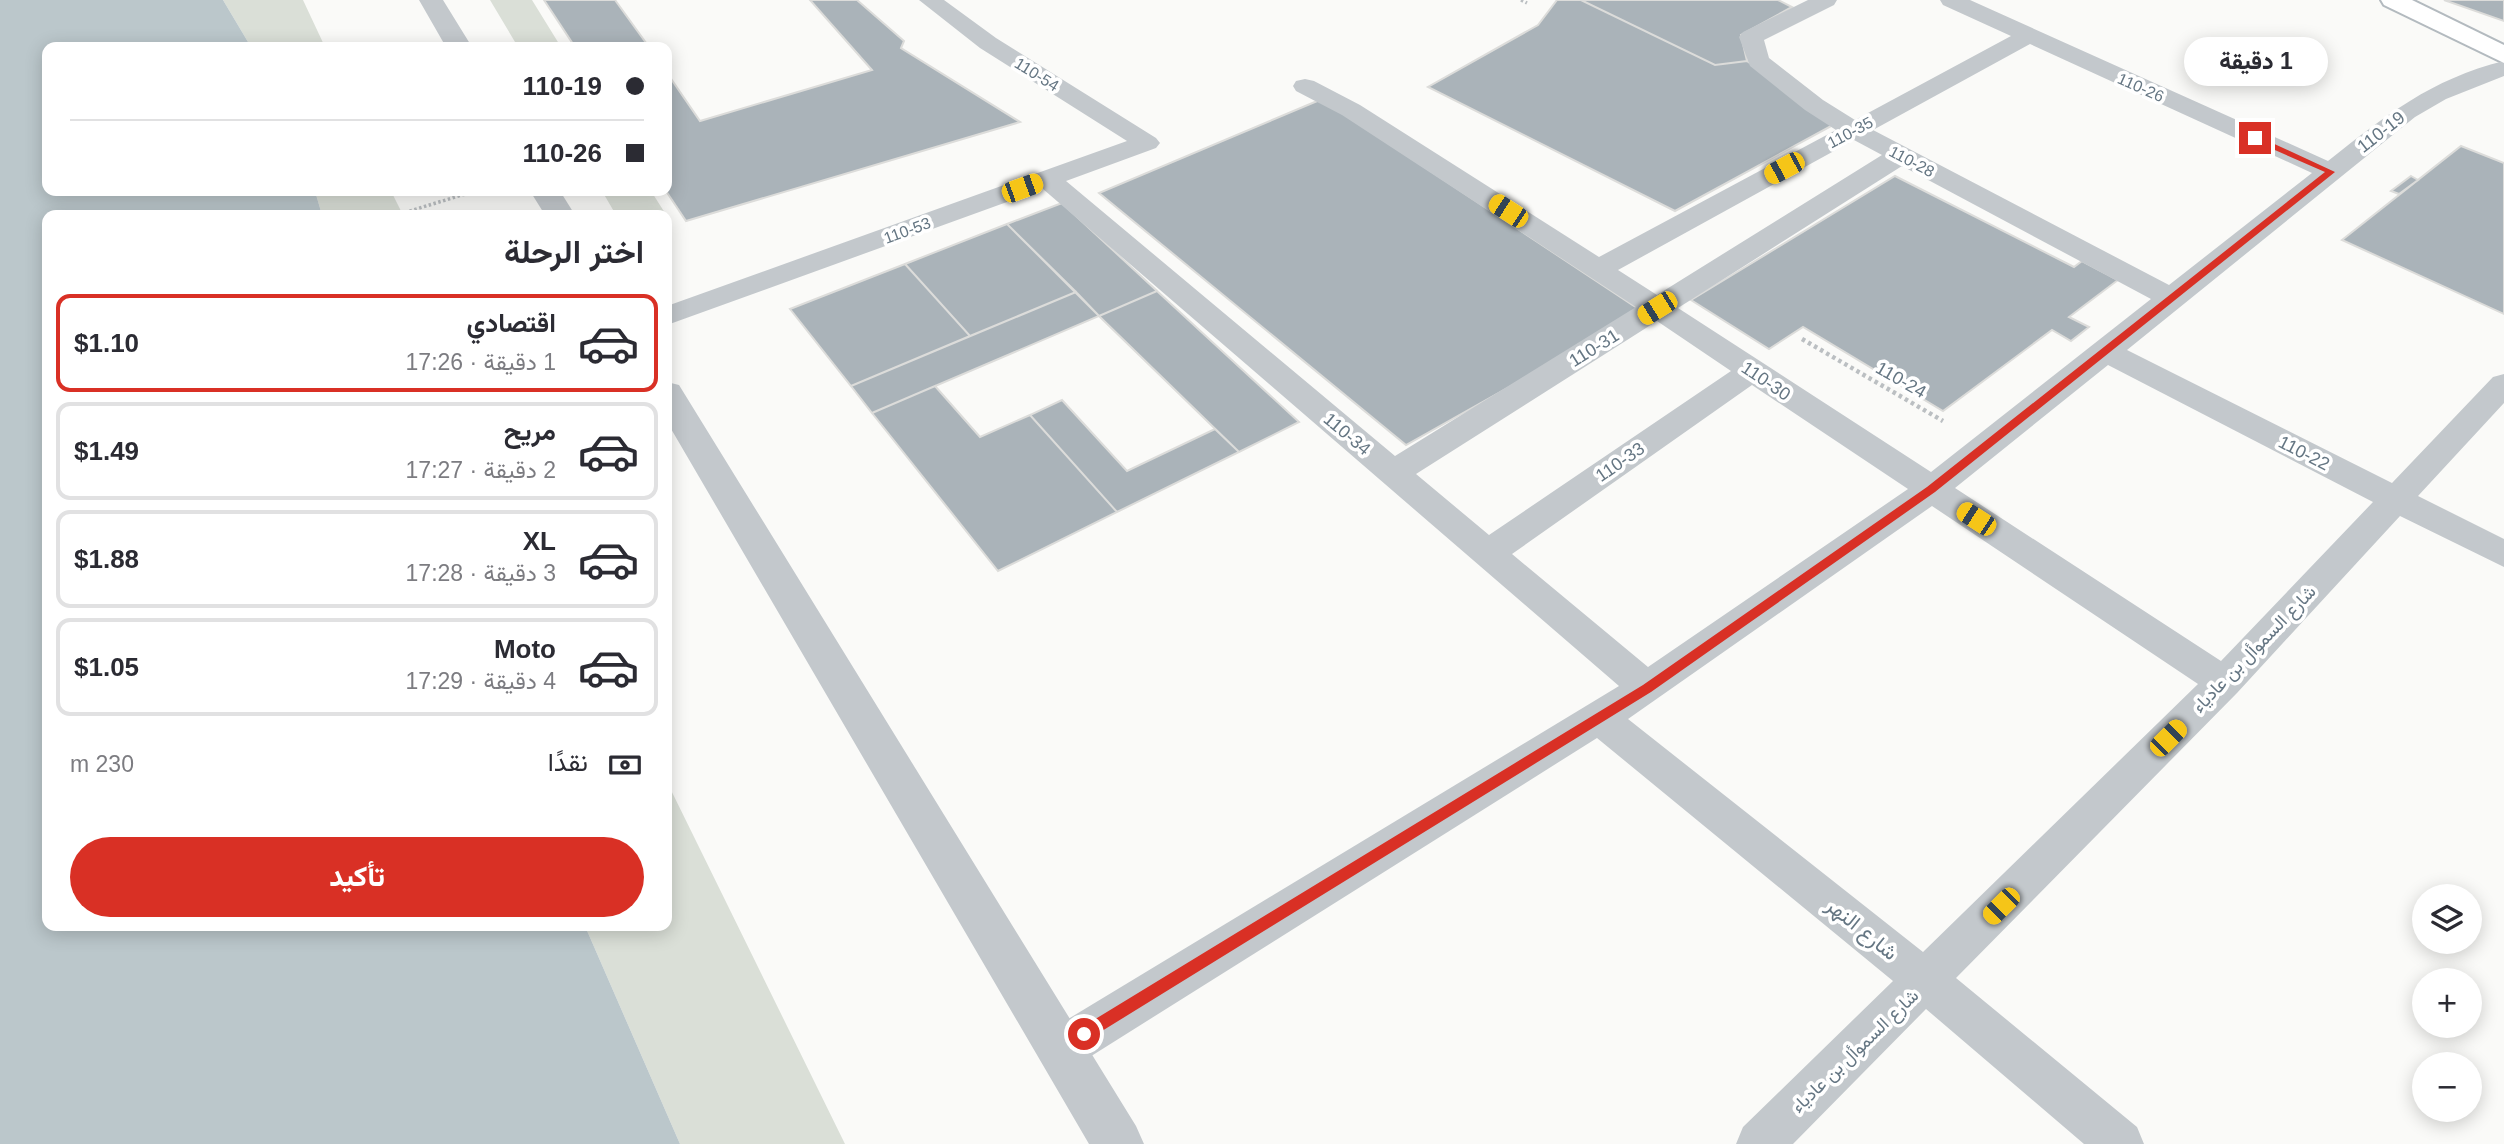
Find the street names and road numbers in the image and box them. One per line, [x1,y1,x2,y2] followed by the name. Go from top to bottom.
[1012,54,1062,95] street label: 110-54
[2115,70,2167,105] street label: 110-26
[2353,107,2409,157] street label: 110-19
[1825,113,1876,151] street label: 110-35
[1886,143,1937,180] street label: 110-28
[881,214,933,247] street label: 110-53
[1565,325,1623,371] street label: 110-31
[1738,357,1794,405] street label: 110-30
[1872,358,1930,402] street label: 110-24
[1320,409,1374,459] street label: 110-34
[2275,432,2333,474] street label: 110-22
[1592,438,1648,486] street label: 110-33
[2188,581,2321,718] street label: شارع السموأل بن عادياء
[1820,892,1902,967] street label: شارع النهر
[1787,985,1924,1118] street label: شارع السموأل بن عادياء

